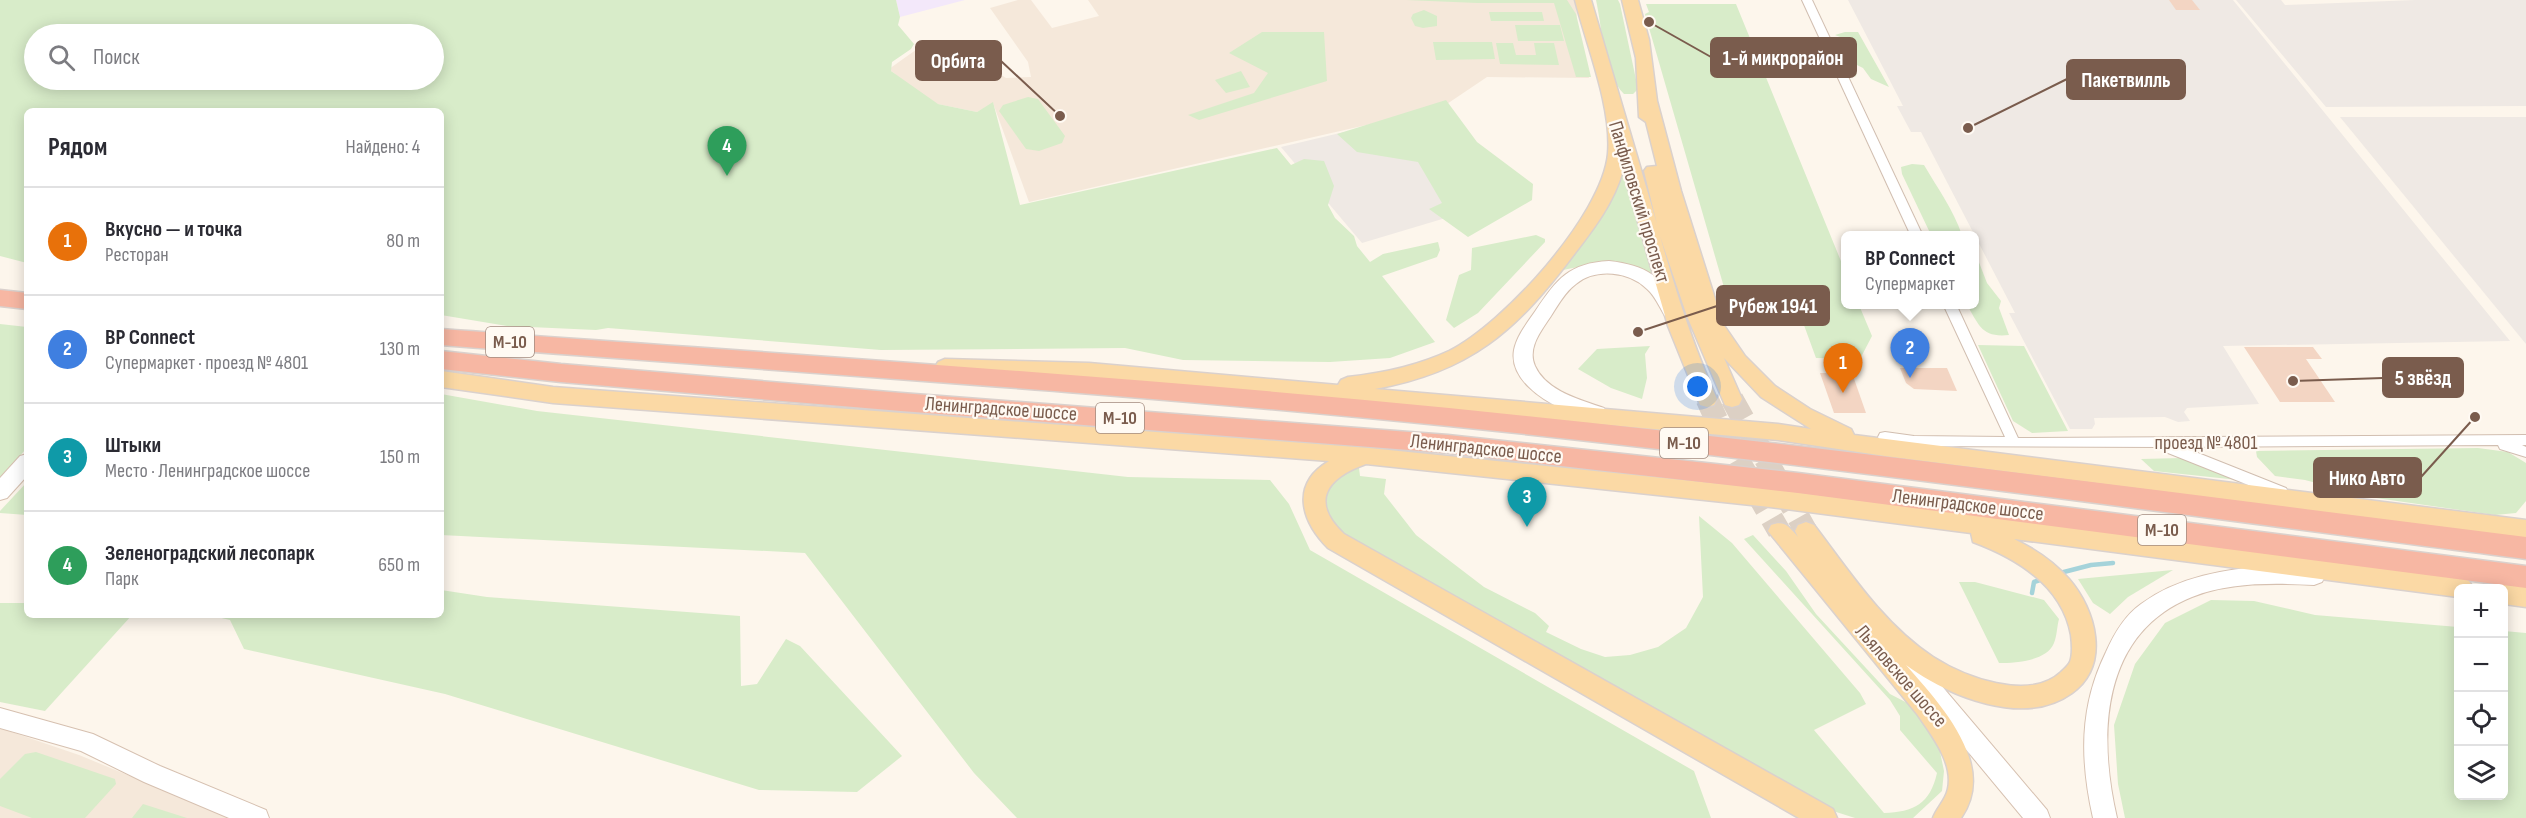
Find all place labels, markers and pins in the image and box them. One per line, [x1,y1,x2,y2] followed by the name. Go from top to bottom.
[1711,38,1856,77] callout: 1-й микрорайон
[916,41,1001,80] callout: Орбита
[2067,60,2185,99] callout: Пакетвилль
[708,126,746,176] pin: 4
[1717,286,1829,325] callout: Рубеж 1941
[1890,328,1930,378] pin: 2
[1824,344,1862,393] pin: 1
[2383,358,2463,397] callout: 5 звёзд
[2314,458,2421,497] callout: Нико Авто
[1508,478,1546,527] pin: 3

